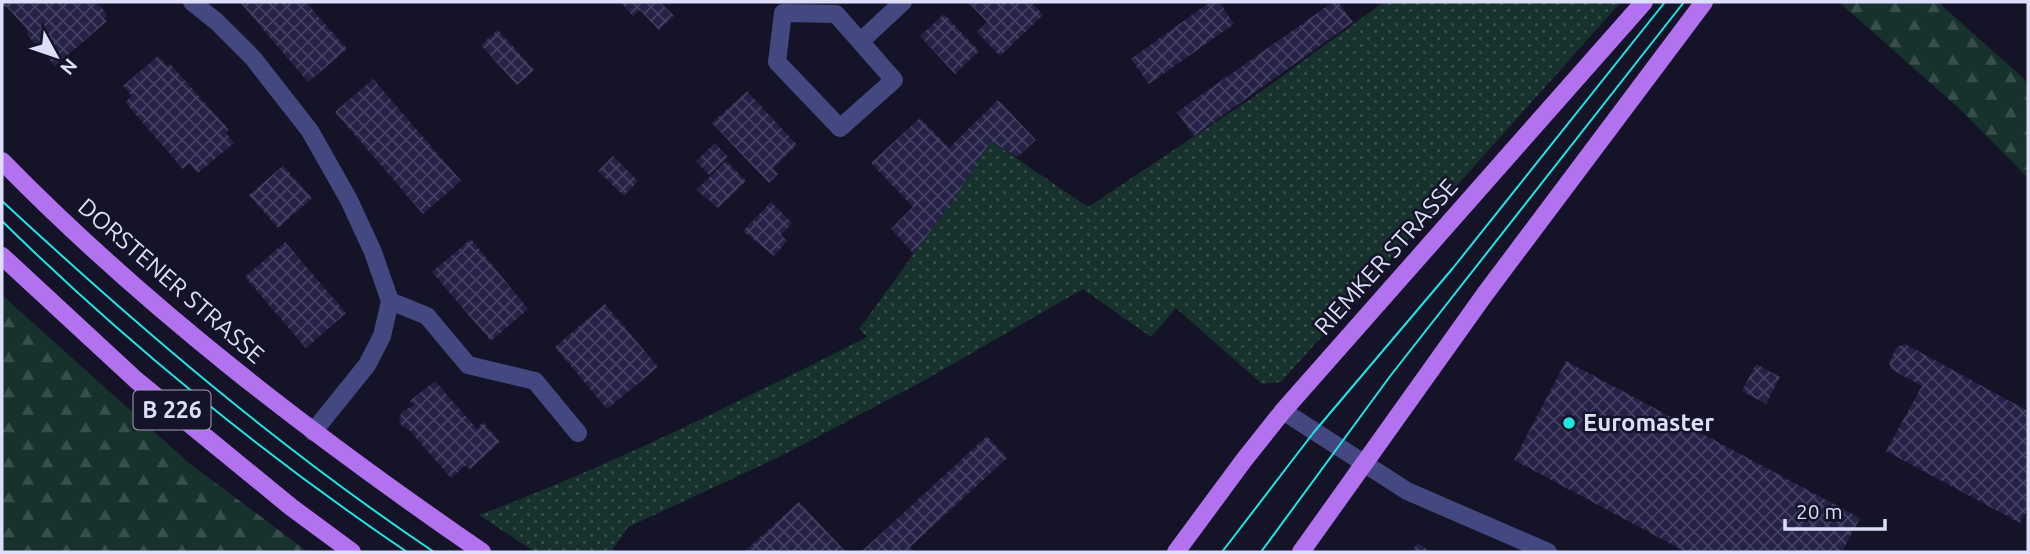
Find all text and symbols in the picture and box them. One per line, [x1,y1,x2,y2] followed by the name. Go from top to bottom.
[21,21,91,91] north arrow
[56,54,82,79] text: N
[1309,173,1463,340] street label: RIEMKER STRASSE
[73,193,270,369] street label: DORSTENER STRASSE
[134,390,210,430] road number: B 226
[1583,409,1714,436] place label: Euromaster
[1561,415,1577,431] marker: Euromaster
[1785,488,1885,532] scale bar
[1796,499,1843,523] text: 20 m

